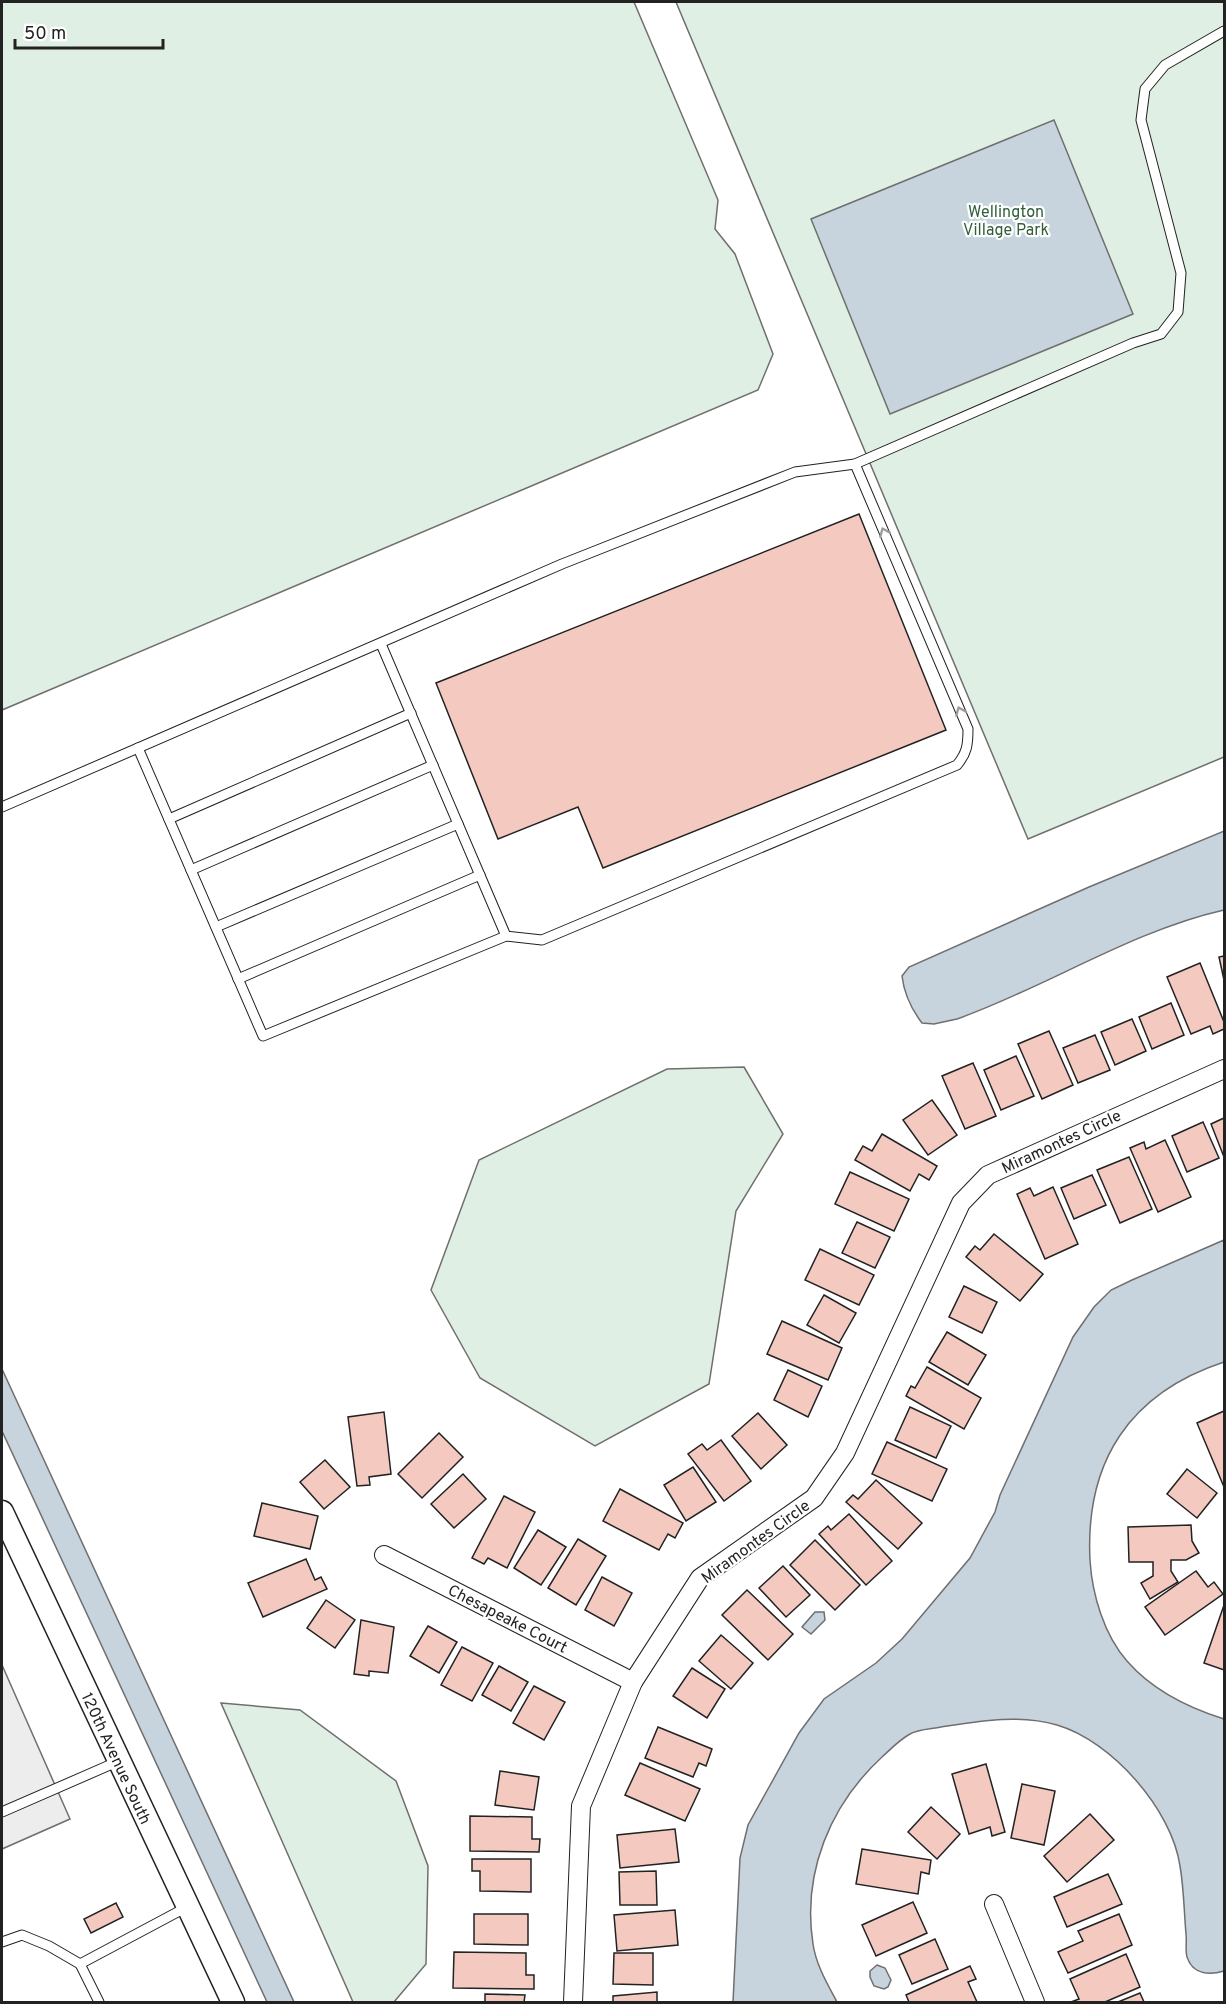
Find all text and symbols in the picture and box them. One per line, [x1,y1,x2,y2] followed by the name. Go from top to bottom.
[15,12,164,50] scale bar
[24,23,66,46] text: 50 m
[963,203,1049,241] park label: Wellington Village Park
[879,527,891,538] one-way arrow
[955,707,967,718] one-way arrow
[999,1106,1125,1179] street label: Miramontes Circle
[698,1496,814,1589] street label: Miramontes Circle
[444,1581,570,1659] street label: Chesapeake Court
[76,1690,154,1828] street label: 120th Avenue South

